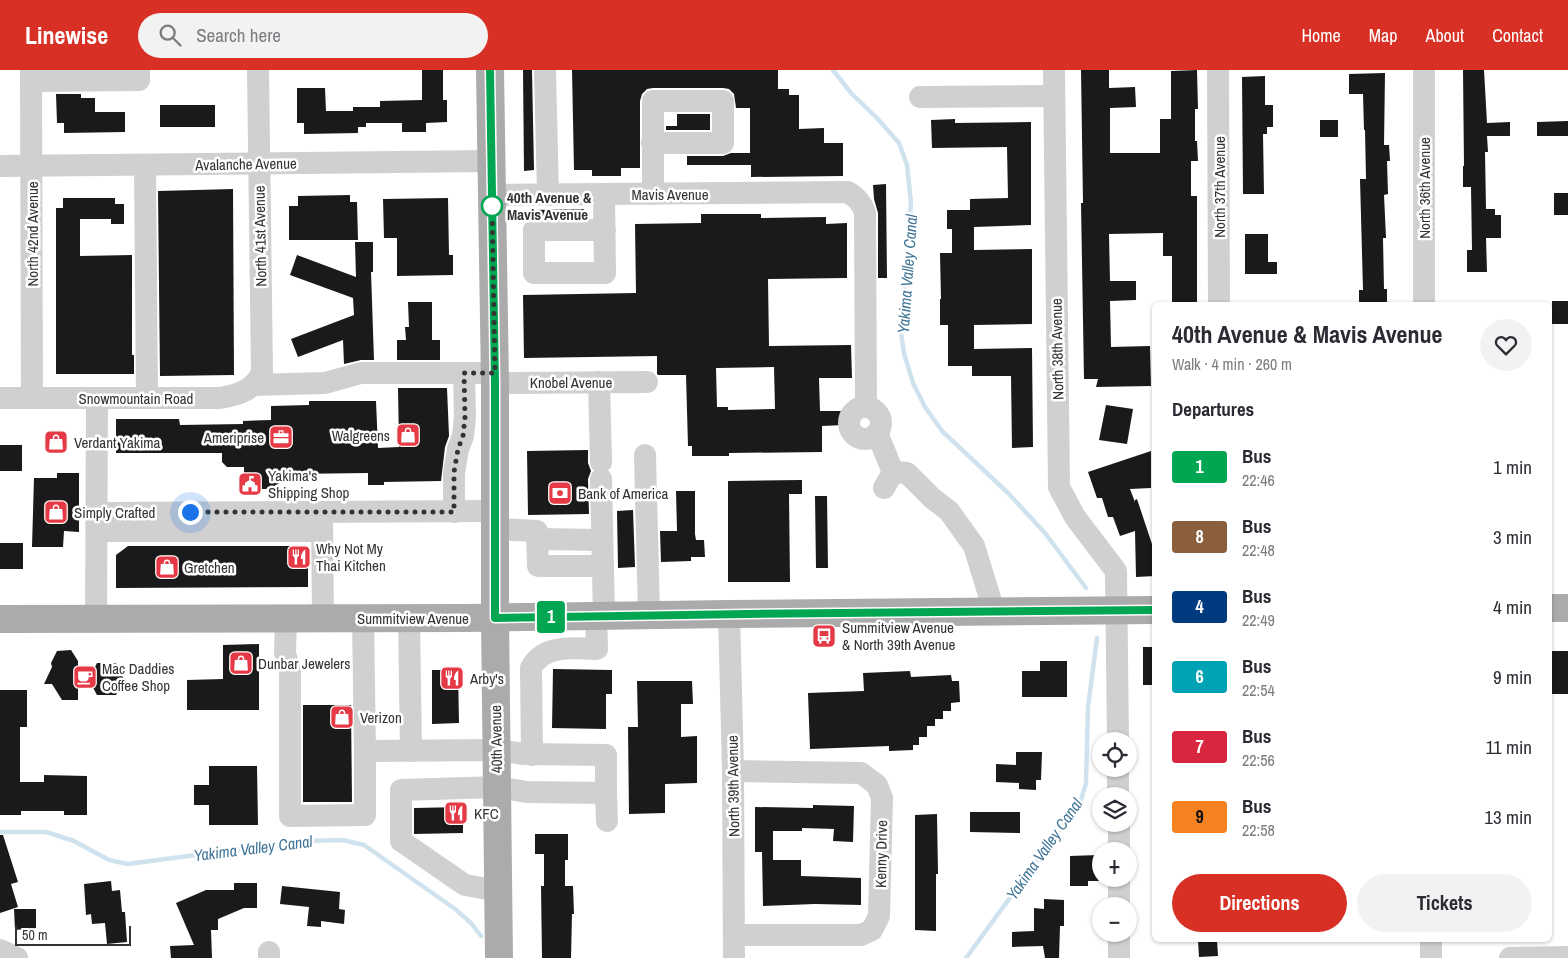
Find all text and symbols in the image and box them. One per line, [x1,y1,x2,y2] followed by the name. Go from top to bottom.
[138,13,488,58] search box
[25,19,108,51] text: Linewise
[156,21,184,49] icon: search
[196,22,281,48] text: Search here
[1301,23,1341,48] text: Home
[1369,23,1398,48] text: Map
[1426,23,1464,48] text: About
[1492,23,1543,48] text: Contact
[1209,136,1230,238] street label: North 37th Avenue
[1414,137,1435,239] street label: North 36th Avenue
[194,153,297,175] street label: Avalanche Avenue
[22,181,43,287] street label: North 42nd Avenue
[631,184,709,205] street label: Mavis Avenue
[249,185,271,287] street label: North 41st Avenue
[507,187,592,225] place label: 40th Avenue & Mavis Avenue
[481,195,503,217] marker: 40th Avenue & Mavis Avenue
[892,213,922,334] water label: Yakima Valley Canal
[1046,298,1068,400] street label: North 38th Avenue
[1172,318,1443,350] text: 40th Avenue & Mavis Avenue
[1480,319,1532,371] button: heart
[1172,353,1292,375] text: Walk · 4 min · 260 m
[530,372,612,393] street label: Knobel Avenue
[79,388,193,409] street label: Snowmountain Road
[1172,396,1254,422] text: Departures
[395,422,421,448] shop icon: Walgreens
[268,424,294,450] office icon: Ameriprise
[332,425,390,446] place label: Walgreens
[203,427,264,448] place label: Ameriprise
[43,429,69,455] shop icon: Verdant Yakima
[74,432,161,453] place label: Verdant Yakima
[1242,443,1271,469] text: Bus
[1195,454,1204,479] text: 1
[1493,454,1532,480] text: 1 min
[268,465,350,503] place label: Yakima's Shipping Shop
[1242,469,1275,491] text: 22:46
[237,471,263,497] public building icon: Yakima's Shipping Shop
[547,480,573,506] bank icon: Bank of America
[578,483,668,504] place label: Bank of America
[43,499,69,525] shop icon: Simply Crafted
[178,500,203,525] your location
[74,502,155,523] place label: Simply Crafted
[1242,513,1271,539] text: Bus
[1195,524,1204,549] text: 8
[1493,524,1532,550] text: 3 min
[316,538,386,576] place label: Why Not My Thai Kitchen
[1242,539,1275,561] text: 22:48
[286,544,312,570] restaurant icon: Why Not My Thai Kitchen
[154,554,180,580] shop icon: Gretchen
[184,557,235,578] place label: Gretchen
[1242,583,1271,609] text: Bus
[1195,594,1204,619] text: 4
[1493,594,1532,620] text: 4 min
[535,601,567,633] line badge: 1
[547,604,555,629] text: 1
[357,608,469,629] street label: Summitview Avenue
[1242,609,1275,631] text: 22:49
[842,617,955,655] place label: Summitview Avenue & North 39th Avenue
[811,623,837,649] bus stop icon: Summitview Avenue & North 39th Avenue
[228,650,254,676] shop icon: Dunbar Jewelers
[258,653,350,674] place label: Dunbar Jewelers
[1242,653,1271,679] text: Bus
[102,658,174,696] place label: Mac Daddies Coffee Shop
[72,664,98,690] cafe icon: Mac Daddies Coffee Shop
[1195,664,1204,689] text: 6
[1493,664,1532,690] text: 9 min
[439,665,465,691] restaurant icon: Arby's
[469,668,504,689] place label: Arby's
[1242,679,1275,701] text: 22:54
[329,704,355,730] shop icon: Verizon
[485,705,507,773] street label: 40th Avenue
[360,707,402,728] place label: Verizon
[1242,723,1271,749] text: Bus
[1092,732,1137,942] map controls
[1092,732,1137,777] button: locate
[1195,734,1204,759] text: 7
[1486,734,1532,760] text: 11 min
[722,735,744,837] street label: North 39th Avenue
[1242,749,1275,771] text: 22:56
[1092,787,1137,832] button: layers
[1001,793,1088,904] water label: Yakima Valley Canal
[1242,793,1271,819] text: Bus
[443,800,469,826] restaurant icon: KFC
[474,803,499,824] place label: KFC
[1195,804,1204,829] text: 9
[1484,804,1532,830] text: 13 min
[1242,819,1275,841] text: 22:58
[870,820,892,888] street label: Kenny Drive
[192,830,315,866] water label: Yakima Valley Canal
[1092,842,1137,887] button: +
[1172,874,1347,932] button: Directions
[1357,874,1532,932] button: Tickets
[1092,897,1137,942] button: −
[15,923,131,946] scale bar
[22,926,48,944] text: 50 m

